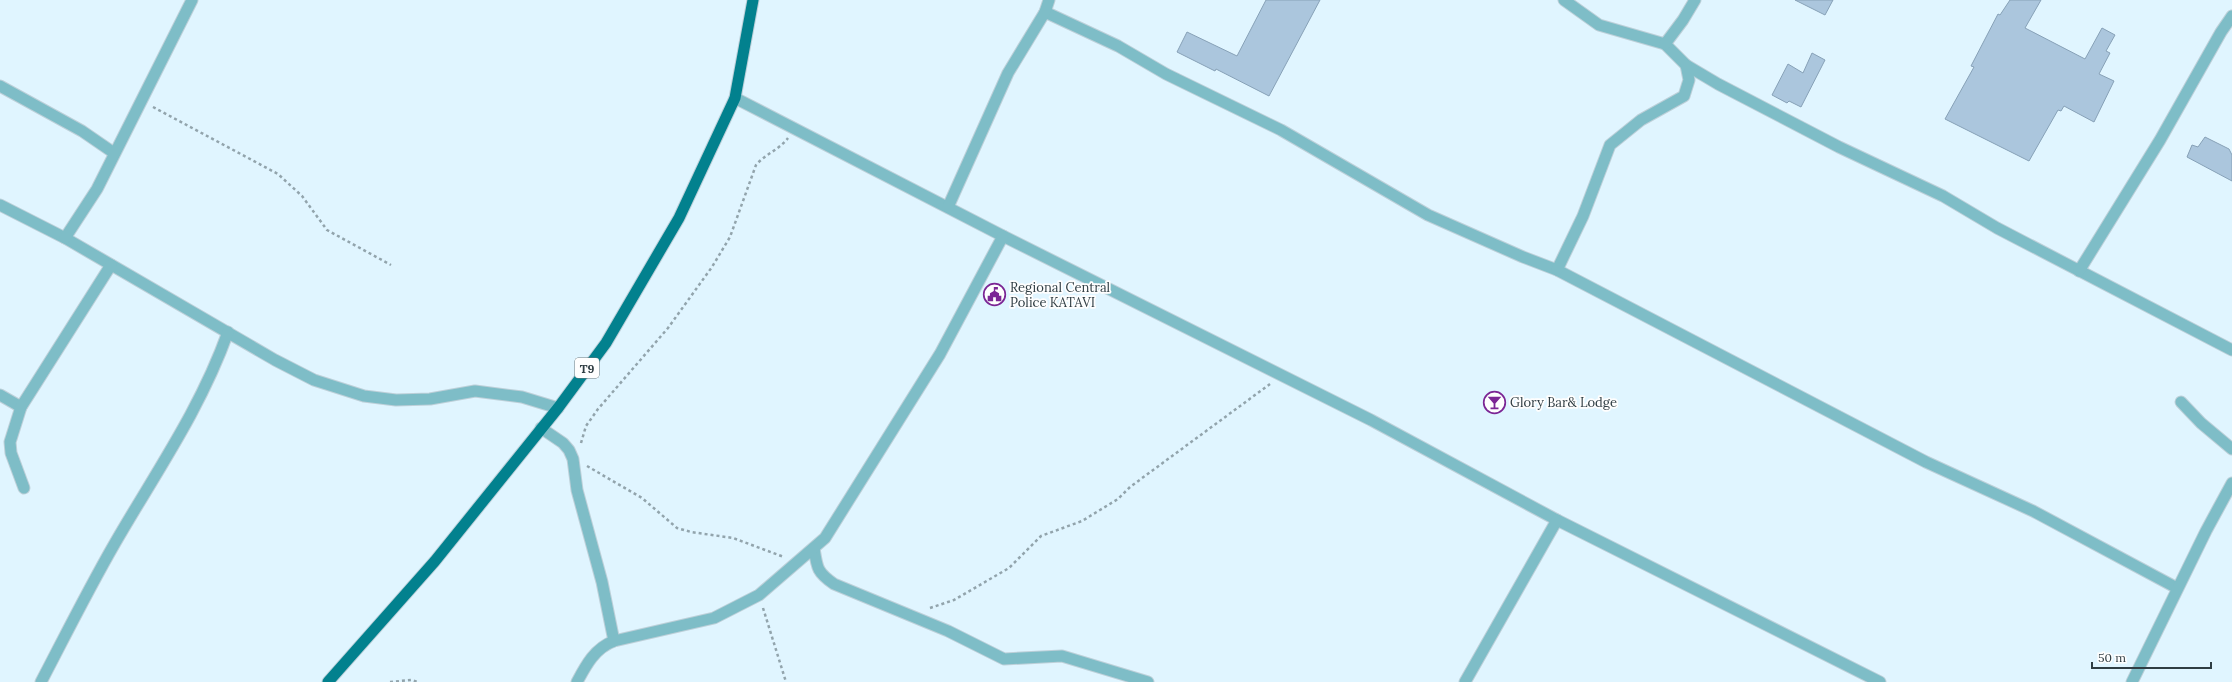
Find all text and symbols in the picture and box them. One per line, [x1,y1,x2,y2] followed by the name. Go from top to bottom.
[1010,279,1111,311] place label: Regional Central Police KATAVI
[981,281,1007,307] public building icon: Regional Central Police KATAVI
[575,358,599,378] road number: T9
[1481,389,1507,415] bar icon: Glory Bar& Lodge
[1510,394,1617,411] place label: Glory Bar& Lodge
[2092,644,2211,670] scale bar
[2098,650,2126,665] text: 50 m

